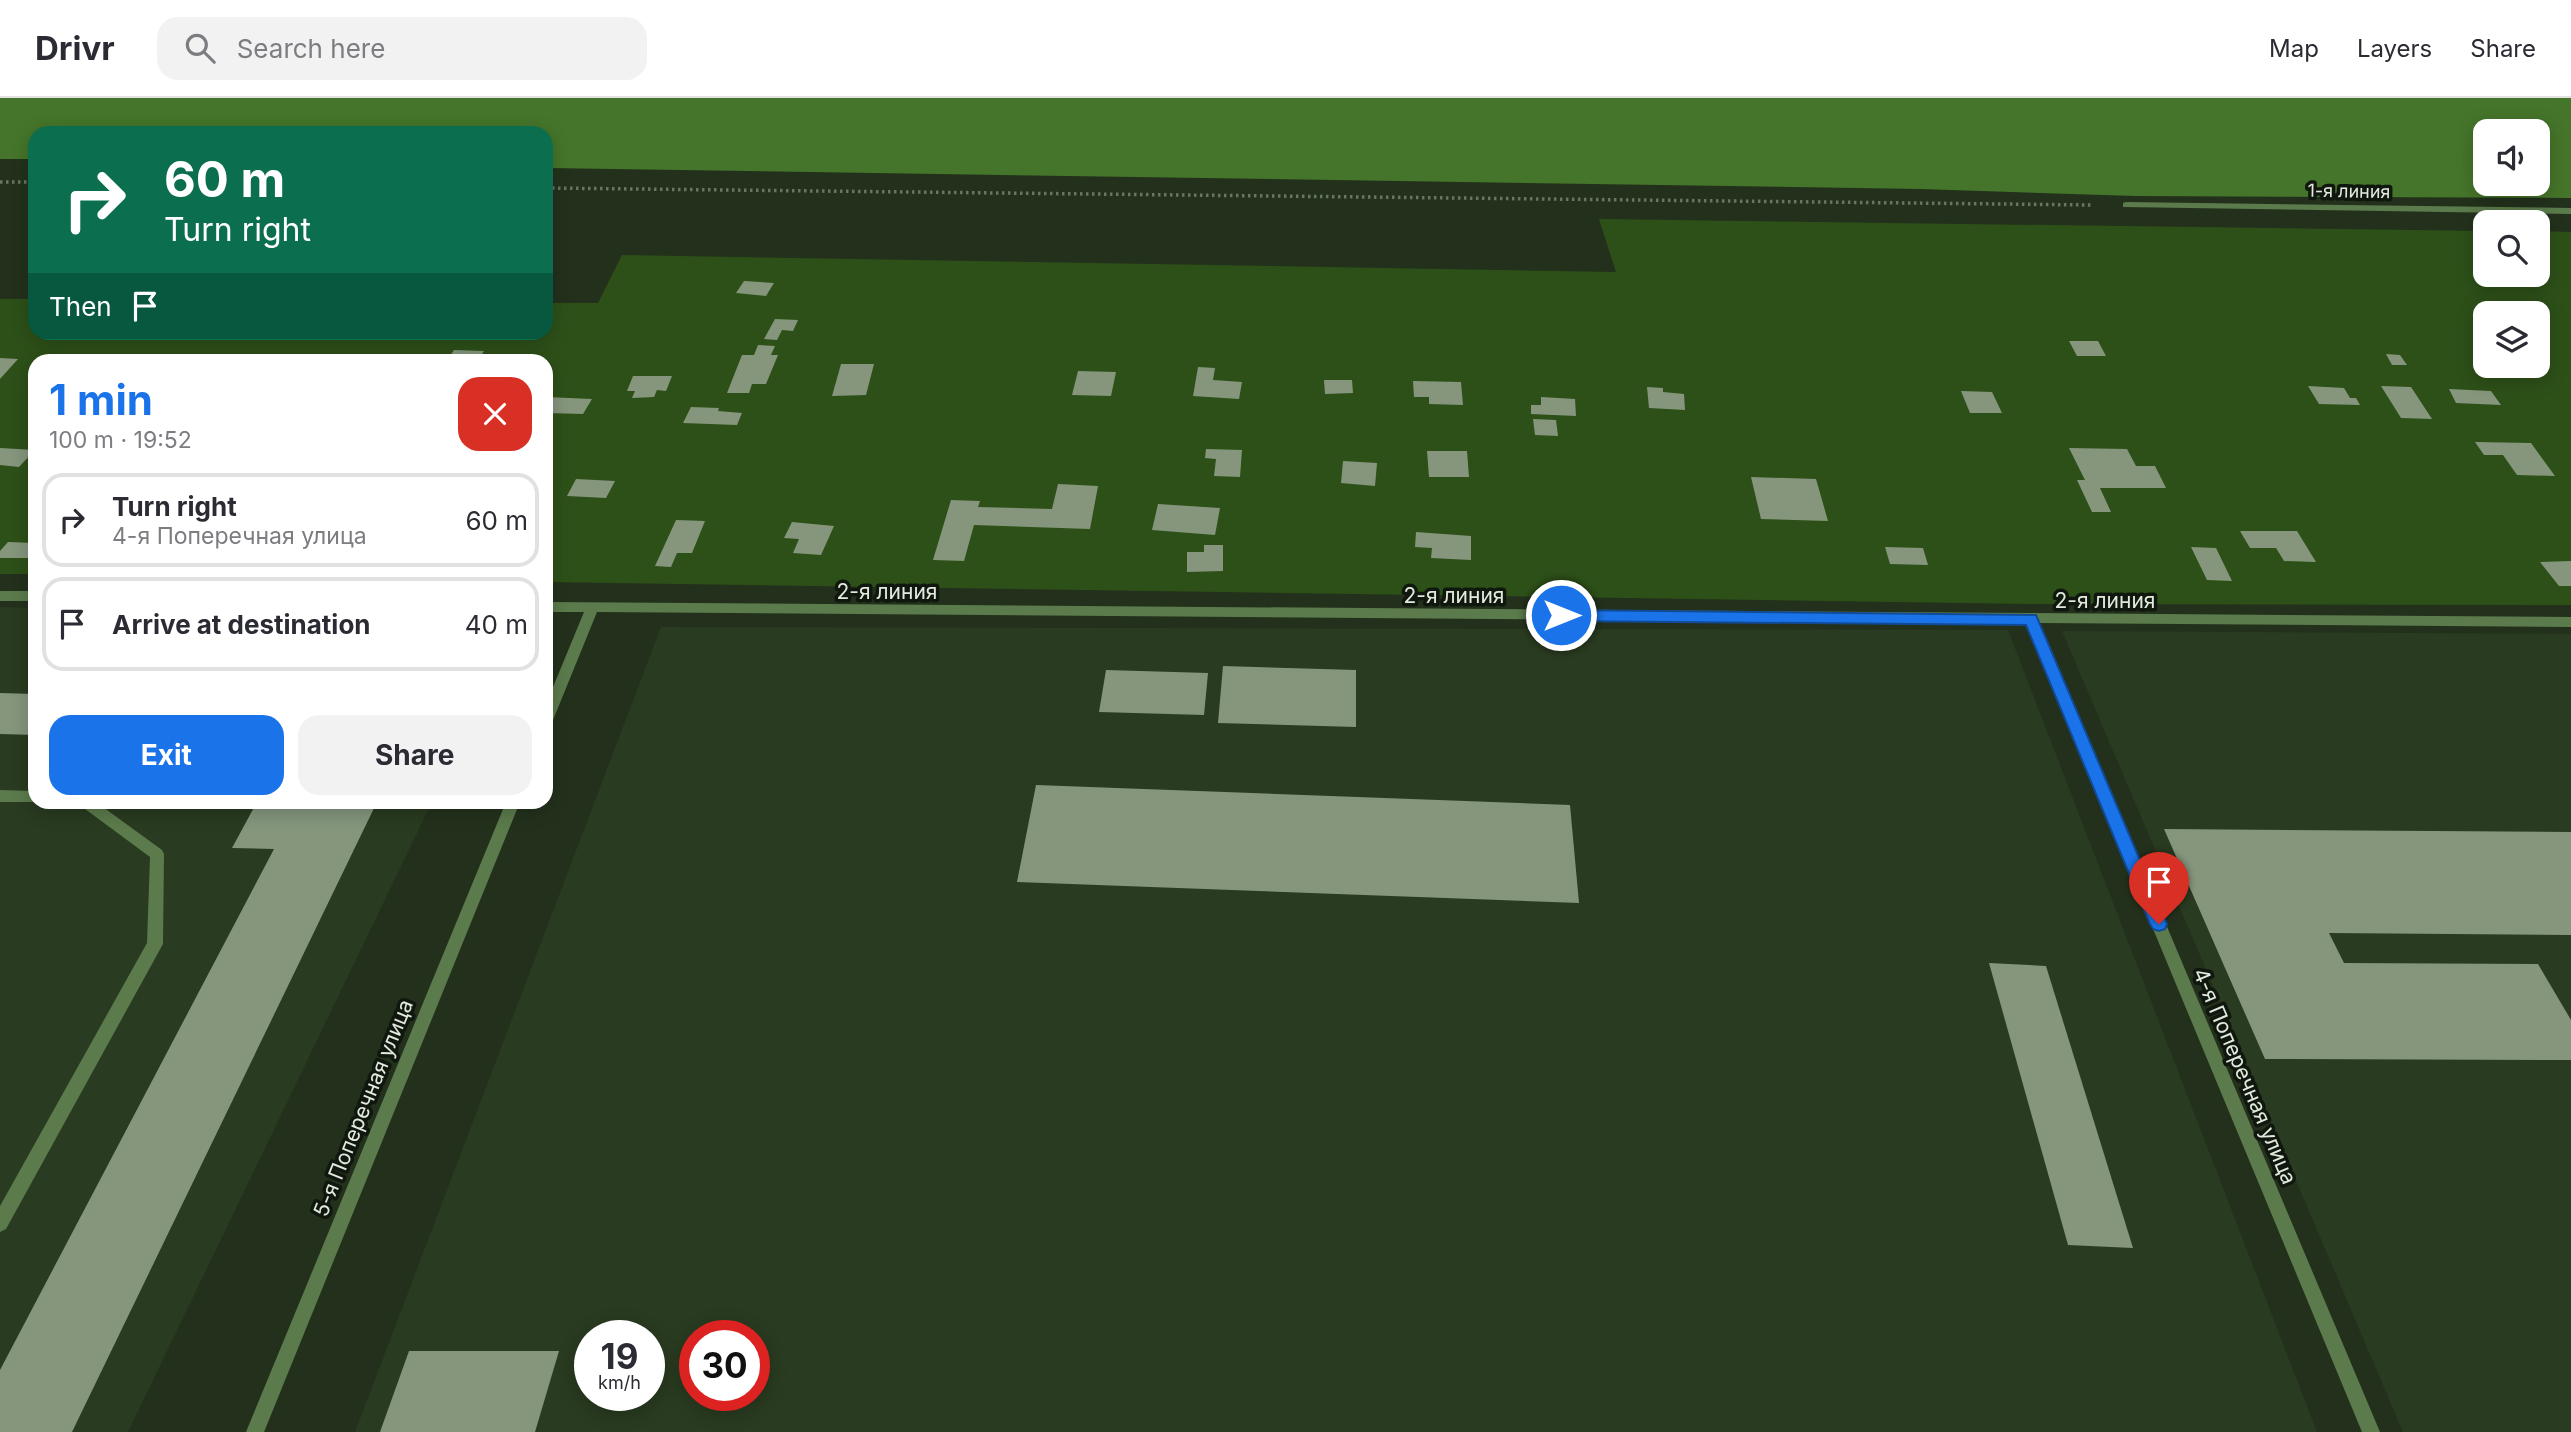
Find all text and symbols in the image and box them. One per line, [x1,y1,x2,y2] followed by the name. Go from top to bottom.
[157,17,647,80] search box
[35,28,115,68] text: Drivr
[181,29,219,67] icon: search
[237,33,385,64] text: Search here
[2269,34,2319,63] text: Map
[2357,34,2432,63] text: Layers
[2470,34,2536,63] text: Share
[2473,119,2550,378] map controls
[2473,119,2550,196] button: sound
[164,150,285,209] text: 60 m
[49,154,140,245] icon: right
[2307,180,2391,202] street label: 1-я линия
[164,210,311,249] text: Turn right
[2473,210,2550,287] button: search
[126,287,164,325] icon: arrive
[49,291,112,322] text: Then
[2473,301,2550,378] button: layers
[49,374,153,425] text: 1 min
[458,377,532,451] button: close
[49,426,192,454] text: 100 m · 19:52
[112,491,237,522] text: Turn right
[53,501,91,539] icon: right
[465,505,528,536] text: 60 m
[112,522,367,550] text: 4-я Поперечная улица
[1524,578,1598,652] position arrow
[837,579,937,604] street label: 2-я линия
[1404,583,1504,608] street label: 2-я линия
[2055,588,2155,613] street label: 2-я линия
[53,605,91,643] icon: arrive
[112,609,371,640] text: Arrive at destination
[465,609,528,640] text: 40 m
[49,715,284,795] button: Exit
[298,715,532,795] button: Share
[2129,852,2189,924] pin
[2140,863,2178,901] icon: arrive
[2188,964,2302,1188] street label: 4-я Поперечная улица
[308,996,418,1220] street label: 5-я Поперечная улица
[679,1320,770,1411] speed limit sign: 30
[601,1335,638,1377] text: 19
[598,1372,641,1393] text: km/h

